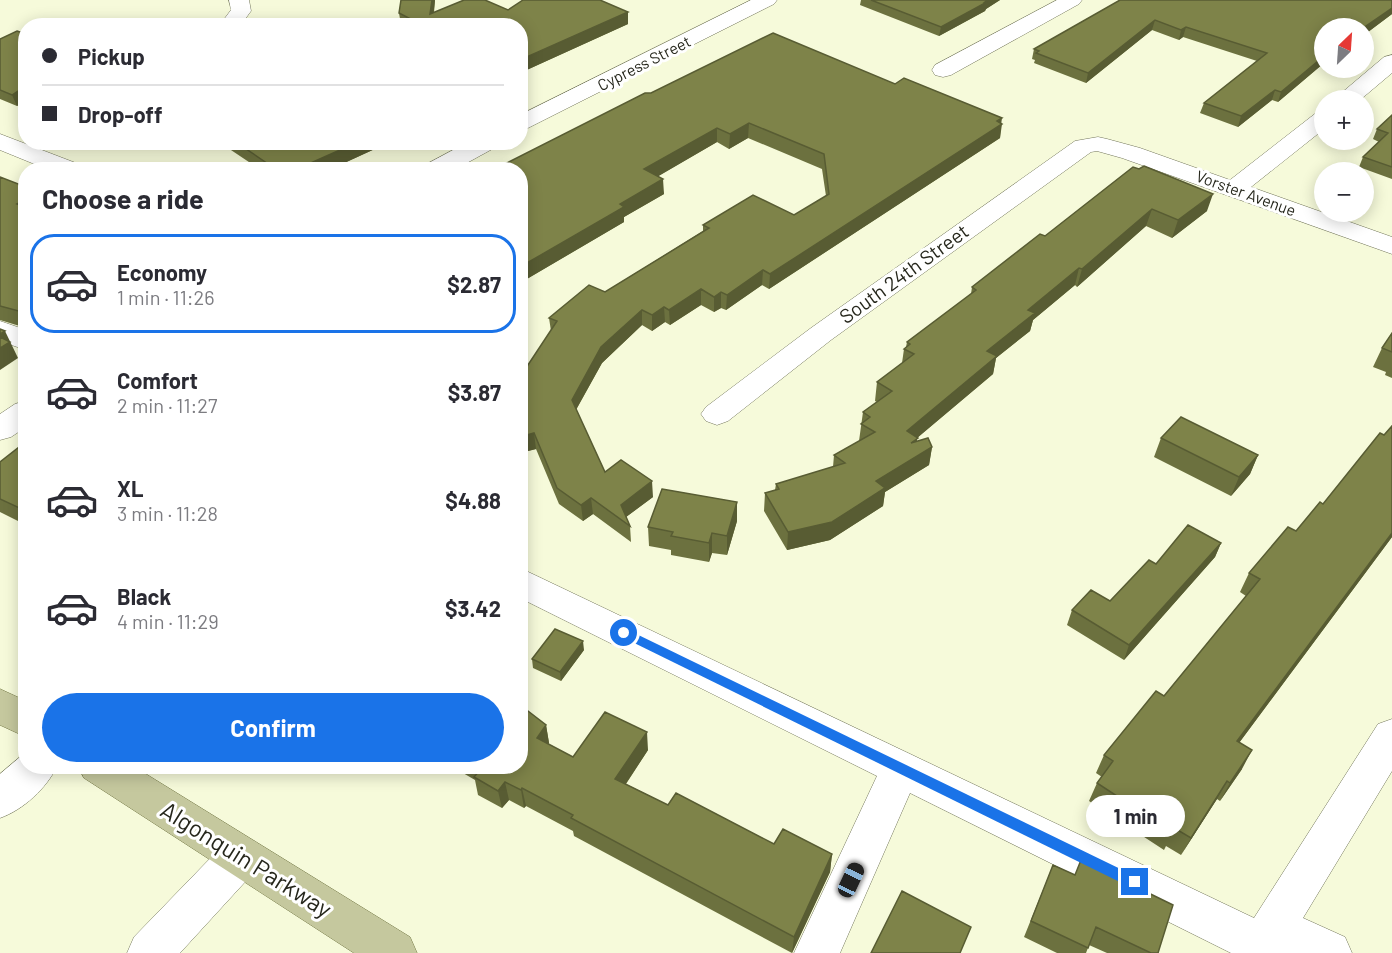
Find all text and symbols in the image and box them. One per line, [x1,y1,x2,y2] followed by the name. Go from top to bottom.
[1314,18,1374,78] north arrow
[1314,18,1374,222] map controls
[594,31,694,94] street label: Cypress Street
[78,43,145,69] text: Pickup
[1314,90,1374,150] button: +
[78,101,162,127] text: Drop-off
[1314,162,1374,222] button: −
[1194,166,1299,219] street label: Vorster Avenue
[42,182,204,214] text: Choose a ride
[834,218,973,328] street label: South 24th Street
[45,257,99,311] icon: car
[117,259,207,285] text: Economy
[447,271,501,297] text: $2.87
[117,285,214,309] text: 1 min · 11:26
[45,365,99,419] icon: car
[117,367,198,393] text: Comfort
[448,379,501,405] text: $3.87
[117,393,217,417] text: 2 min · 11:27
[45,473,99,527] icon: car
[117,475,143,501] text: XL
[445,487,501,513] text: $4.88
[117,501,218,525] text: 3 min · 11:28
[45,581,99,635] icon: car
[117,583,171,609] text: Black
[445,595,501,621] text: $3.42
[117,609,219,633] text: 4 min · 11:29
[610,619,637,646] route start
[42,693,504,762] button: Confirm
[156,794,338,923] street label: Algonquin Parkway
[1086,795,1184,837] callout: 1 min
[1114,804,1157,828] text: 1 min
[835,860,867,900] car
[1121,868,1148,895] route end

